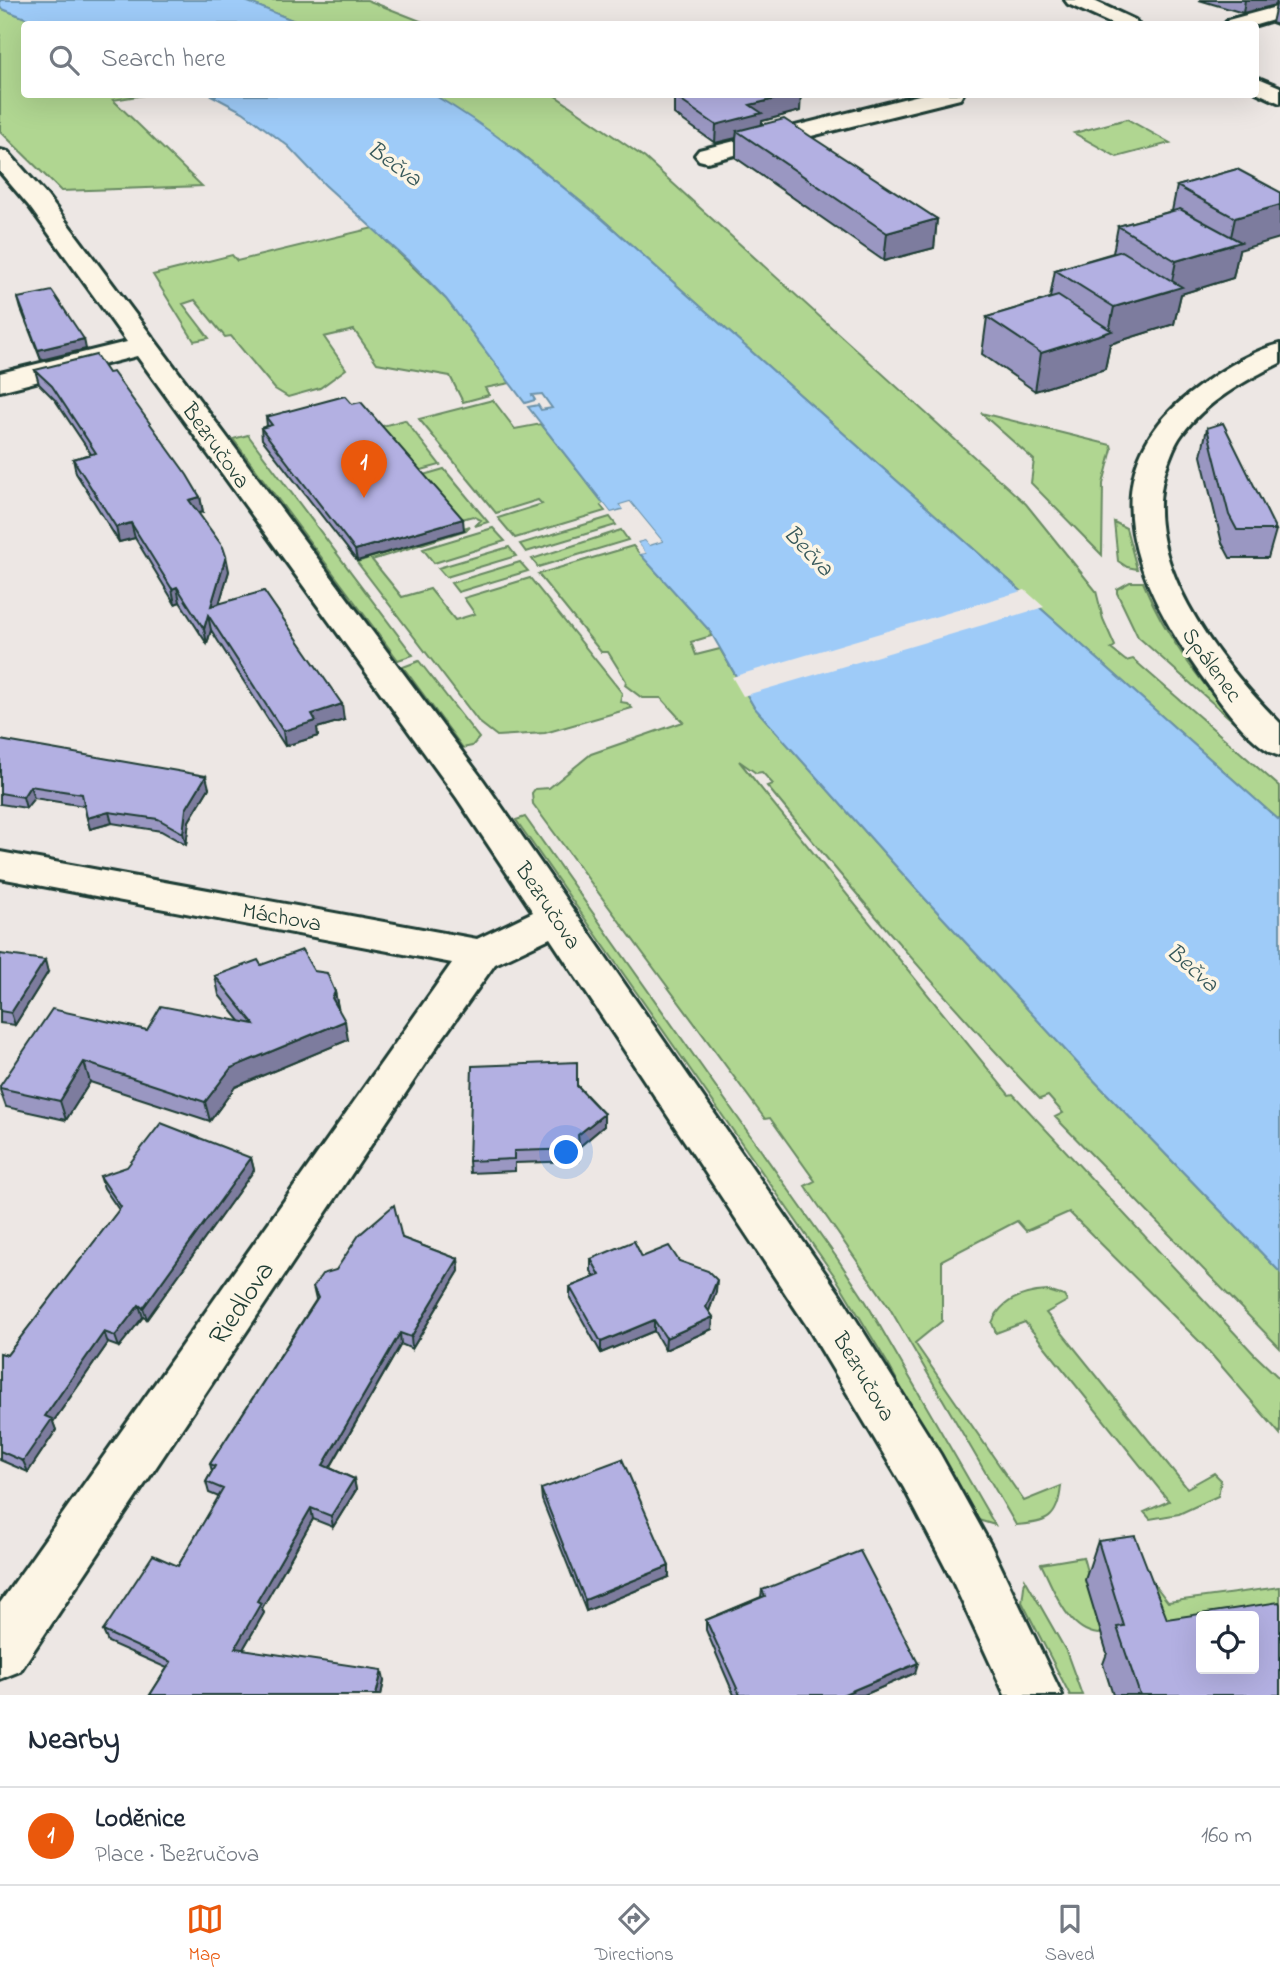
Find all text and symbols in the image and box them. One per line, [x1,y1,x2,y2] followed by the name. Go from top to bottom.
[21,21,1259,98] search box
[45,41,83,79] icon: search
[101,41,226,79] text: Search here
[359,133,429,197] water label: Bečva
[172,396,257,496] street label: Bezručova
[341,440,387,498] pin: 1
[774,518,841,586] water label: Bečva
[1173,621,1250,710] street label: Spálenec
[505,855,588,957] street label: Bezručova
[239,895,324,942] street label: Máchova
[1157,936,1226,1002] water label: Bečva
[549,1135,583,1169] your location
[200,1254,286,1354] street label: Riedlova
[823,1325,903,1428] street label: Bezručova
[1196,1611,1259,1674] map controls
[1196,1611,1259,1674] button: locate
[28,1719,120,1763] text: Nearby
[95,1801,185,1839] text: Loděnice
[47,1820,55,1853] text: 1
[1201,1820,1252,1853] text: 160 m
[95,1839,259,1872] text: Place · Bezručova
[186,1900,224,1969] tab: Map
[595,1900,674,1969] tab: Directions
[1045,1900,1094,1969] tab: Saved

